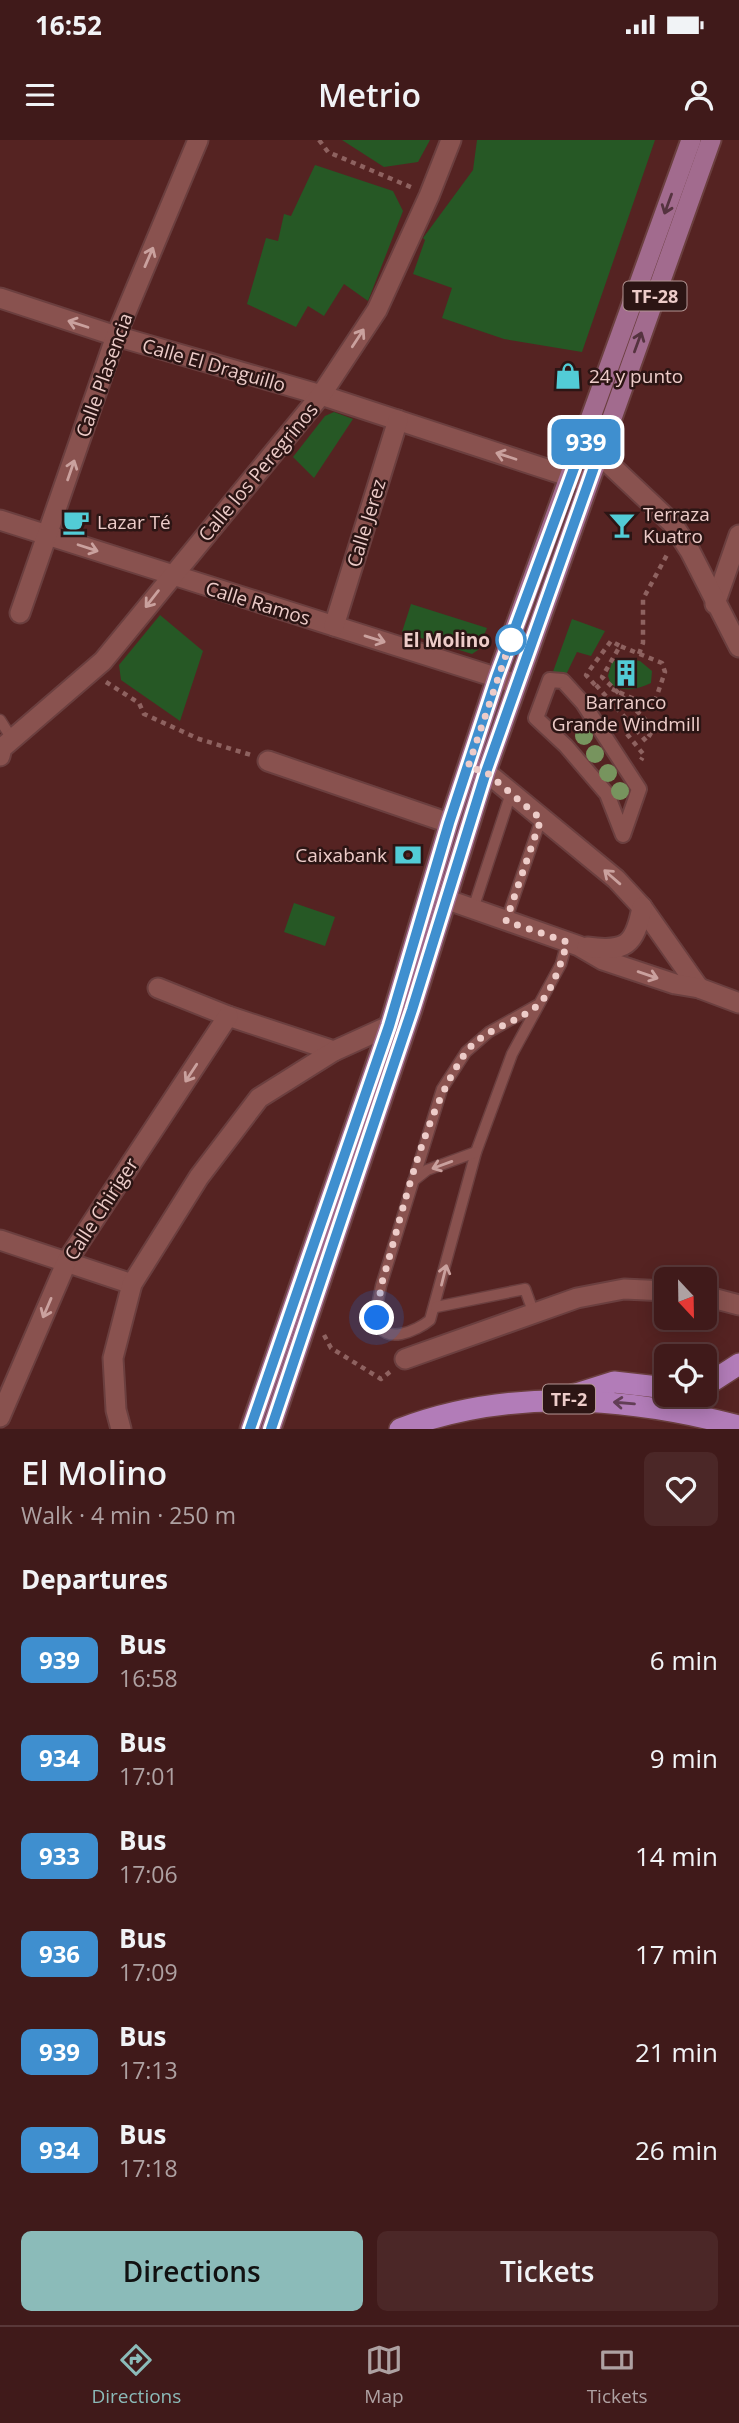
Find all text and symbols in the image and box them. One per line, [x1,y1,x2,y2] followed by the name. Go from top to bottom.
[35,7,102,43] text: 16:52
[318,73,421,116] text: Metrio
[21,76,59,114] icon: menu
[680,76,718,114] icon: person
[661,193,673,215] one-way arrow
[143,247,156,268] one-way arrow
[624,281,686,310] road number: TF-28
[69,309,139,441] street label: Calle Plasencia
[67,317,89,329] one-way arrow
[352,329,366,349] one-way arrow
[139,332,289,398] street label: Calle El Draguillo
[633,332,646,354] one-way arrow
[553,361,583,391] shop icon: 24 y punto
[589,363,683,389] place label: 24 y punto
[192,397,324,547] street label: Calle los Peregrinos
[546,419,626,465] line badge: 939
[565,425,607,458] text: 939
[495,449,517,461] one-way arrow
[66,460,78,482] one-way arrow
[340,476,392,570] street label: Calle Jerez
[643,501,710,549] place label: Terraza Kuatro
[61,507,91,537] cafe icon: Lazar Té
[97,509,171,535] place label: Lazar Té
[607,510,637,540] bar icon: Terraza Kuatro
[77,543,99,555] one-way arrow
[203,575,313,631] street label: Calle Ramos
[145,589,160,608] one-way arrow
[496,625,526,655] marker: El Molino
[403,627,490,653] place label: El Molino
[364,634,386,647] one-way arrow
[611,658,641,688] building icon: Barranco Grande Windmill
[552,689,700,737] place label: Barranco Grande Windmill
[393,840,423,870] bank icon: Caixabank
[295,842,387,868] place label: Caixabank
[603,869,621,885] one-way arrow
[636,970,658,982] one-way arrow
[183,1063,198,1082] one-way arrow
[58,1152,144,1265] street label: Calle Chiriger
[432,1159,454,1172] one-way arrow
[438,1264,451,1287] one-way arrow
[654,1267,718,1330] north arrow
[654,1267,717,1407] map controls
[39,1297,52,1318] one-way arrow
[359,1300,394,1335] your location
[654,1344,717,1407] button: locate
[543,1384,595,1414] road number: TF-2
[613,1396,636,1409] one-way arrow
[21,1450,167,1495] text: El Molino
[644,1452,718,1526] button: heart
[21,1499,236,1531] text: Walk · 4 min · 250 m
[21,1561,168,1597] text: Departures
[119,1626,166,1662] text: Bus
[650,1642,718,1678] text: 6 min
[39,1643,80,1676] text: 939
[119,1662,178,1694] text: 16:58
[119,1724,166,1760] text: Bus
[650,1740,718,1776] text: 9 min
[39,1741,80,1774] text: 934
[119,1760,178,1792] text: 17:01
[119,1822,166,1858] text: Bus
[635,1838,718,1874] text: 14 min
[39,1839,80,1872] text: 933
[119,1858,178,1890] text: 17:06
[119,1920,166,1956] text: Bus
[635,1936,718,1972] text: 17 min
[39,1937,80,1970] text: 936
[119,1956,178,1988] text: 17:09
[119,2018,166,2054] text: Bus
[635,2034,718,2070] text: 21 min
[39,2035,80,2068] text: 939
[119,2054,178,2086] text: 17:13
[119,2116,166,2152] text: Bus
[635,2132,718,2168] text: 26 min
[39,2133,80,2166] text: 934
[119,2152,178,2184] text: 17:18
[21,2231,363,2311] button: Directions
[377,2231,718,2311] button: Tickets
[92,2341,181,2409] tab: Directions
[364,2341,404,2409] tab: Map
[587,2341,647,2409] tab: Tickets

